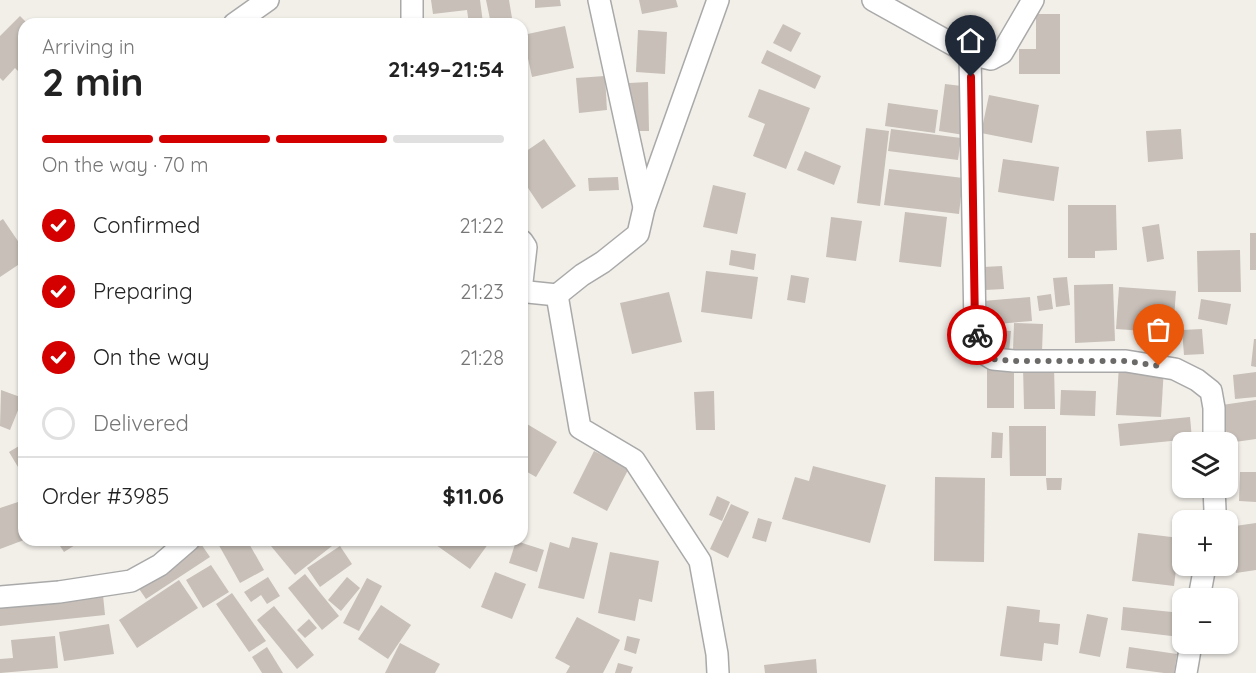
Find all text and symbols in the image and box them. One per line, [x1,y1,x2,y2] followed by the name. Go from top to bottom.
[945,15,996,77] pin
[954,24,987,57] icon: home
[42,34,135,59] text: Arriving in
[388,55,504,83] text: 21:49–21:54
[42,57,144,106] text: 2 min
[42,152,209,177] text: On the way · 70 m
[42,209,75,242] icon: check
[93,211,200,239] text: Confirmed
[460,213,504,238] text: 21:22
[42,275,75,308] icon: check
[93,277,193,305] text: Preparing
[460,279,504,304] text: 21:23
[1133,304,1184,366] pin
[947,305,1007,365] courier
[1142,313,1175,346] icon: bag
[961,319,994,352] icon: bike
[42,341,75,374] icon: check
[93,343,209,371] text: On the way
[460,345,504,370] text: 21:28
[93,409,189,437] text: Delivered
[1172,432,1238,654] map controls
[1172,432,1238,498] button: layers
[42,482,169,510] text: Order #3985
[443,482,504,510] text: $11.06
[1172,510,1238,576] button: +
[1172,588,1238,654] button: −

